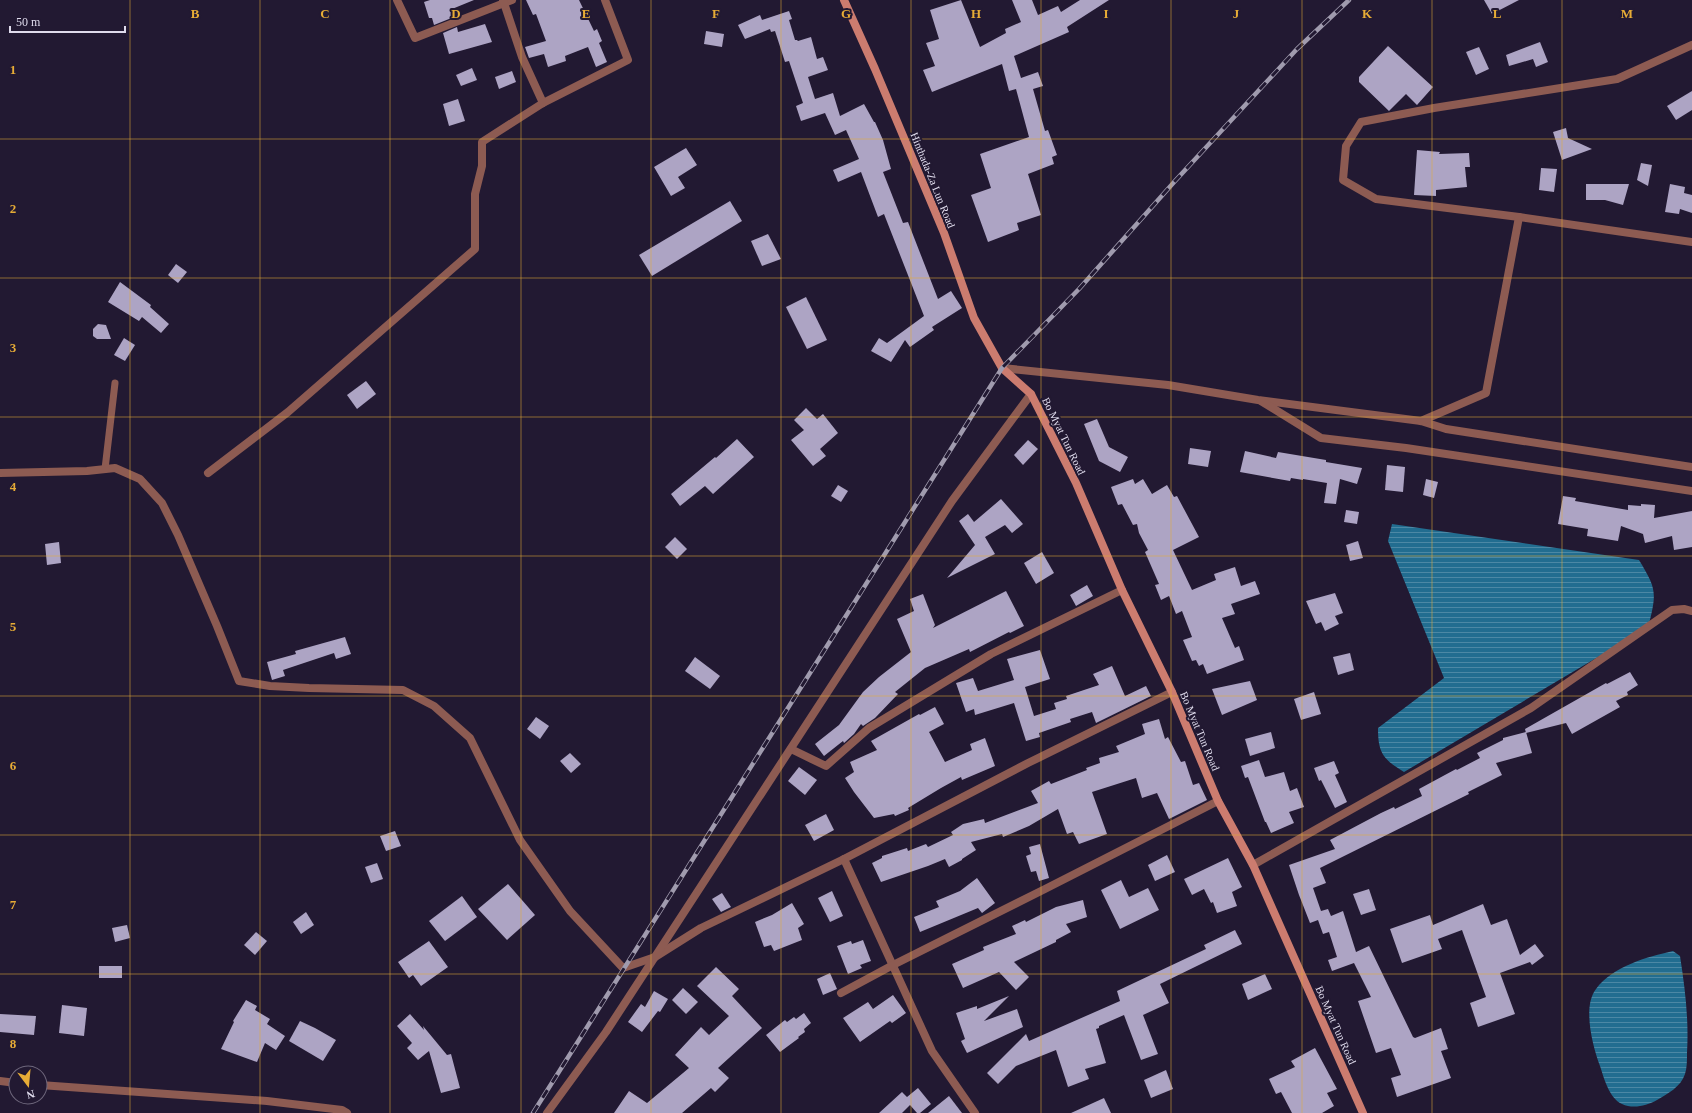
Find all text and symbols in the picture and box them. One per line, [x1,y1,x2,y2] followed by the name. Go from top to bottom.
[191,6,200,21] text: B
[320,6,330,21] text: C
[451,6,461,21] text: D
[582,6,590,21] text: E
[712,6,720,21] text: F
[841,6,851,21] text: G
[971,6,981,21] text: H
[1103,6,1109,21] text: I
[1233,6,1240,21] text: J
[1362,6,1373,21] text: K
[1493,6,1502,21] text: L
[1621,6,1633,21] text: M
[10,8,125,34] scale bar
[16,15,41,29] text: 50 m
[10,62,16,77] text: 1
[908,130,958,230] street label: Hinthada-Za Lun Road
[10,201,16,216] text: 2
[10,340,17,355] text: 3
[1040,395,1088,477] street label: Bo Myat Tun Road
[10,479,17,494] text: 4
[10,619,17,634] text: 5
[1178,690,1222,773] street label: Bo Myat Tun Road
[10,758,17,773] text: 6
[10,897,17,912] text: 7
[1313,984,1359,1067] street label: Bo Myat Tun Road
[10,1036,17,1051] text: 8
[8,1065,48,1105] north arrow
[25,1088,36,1101] text: N

